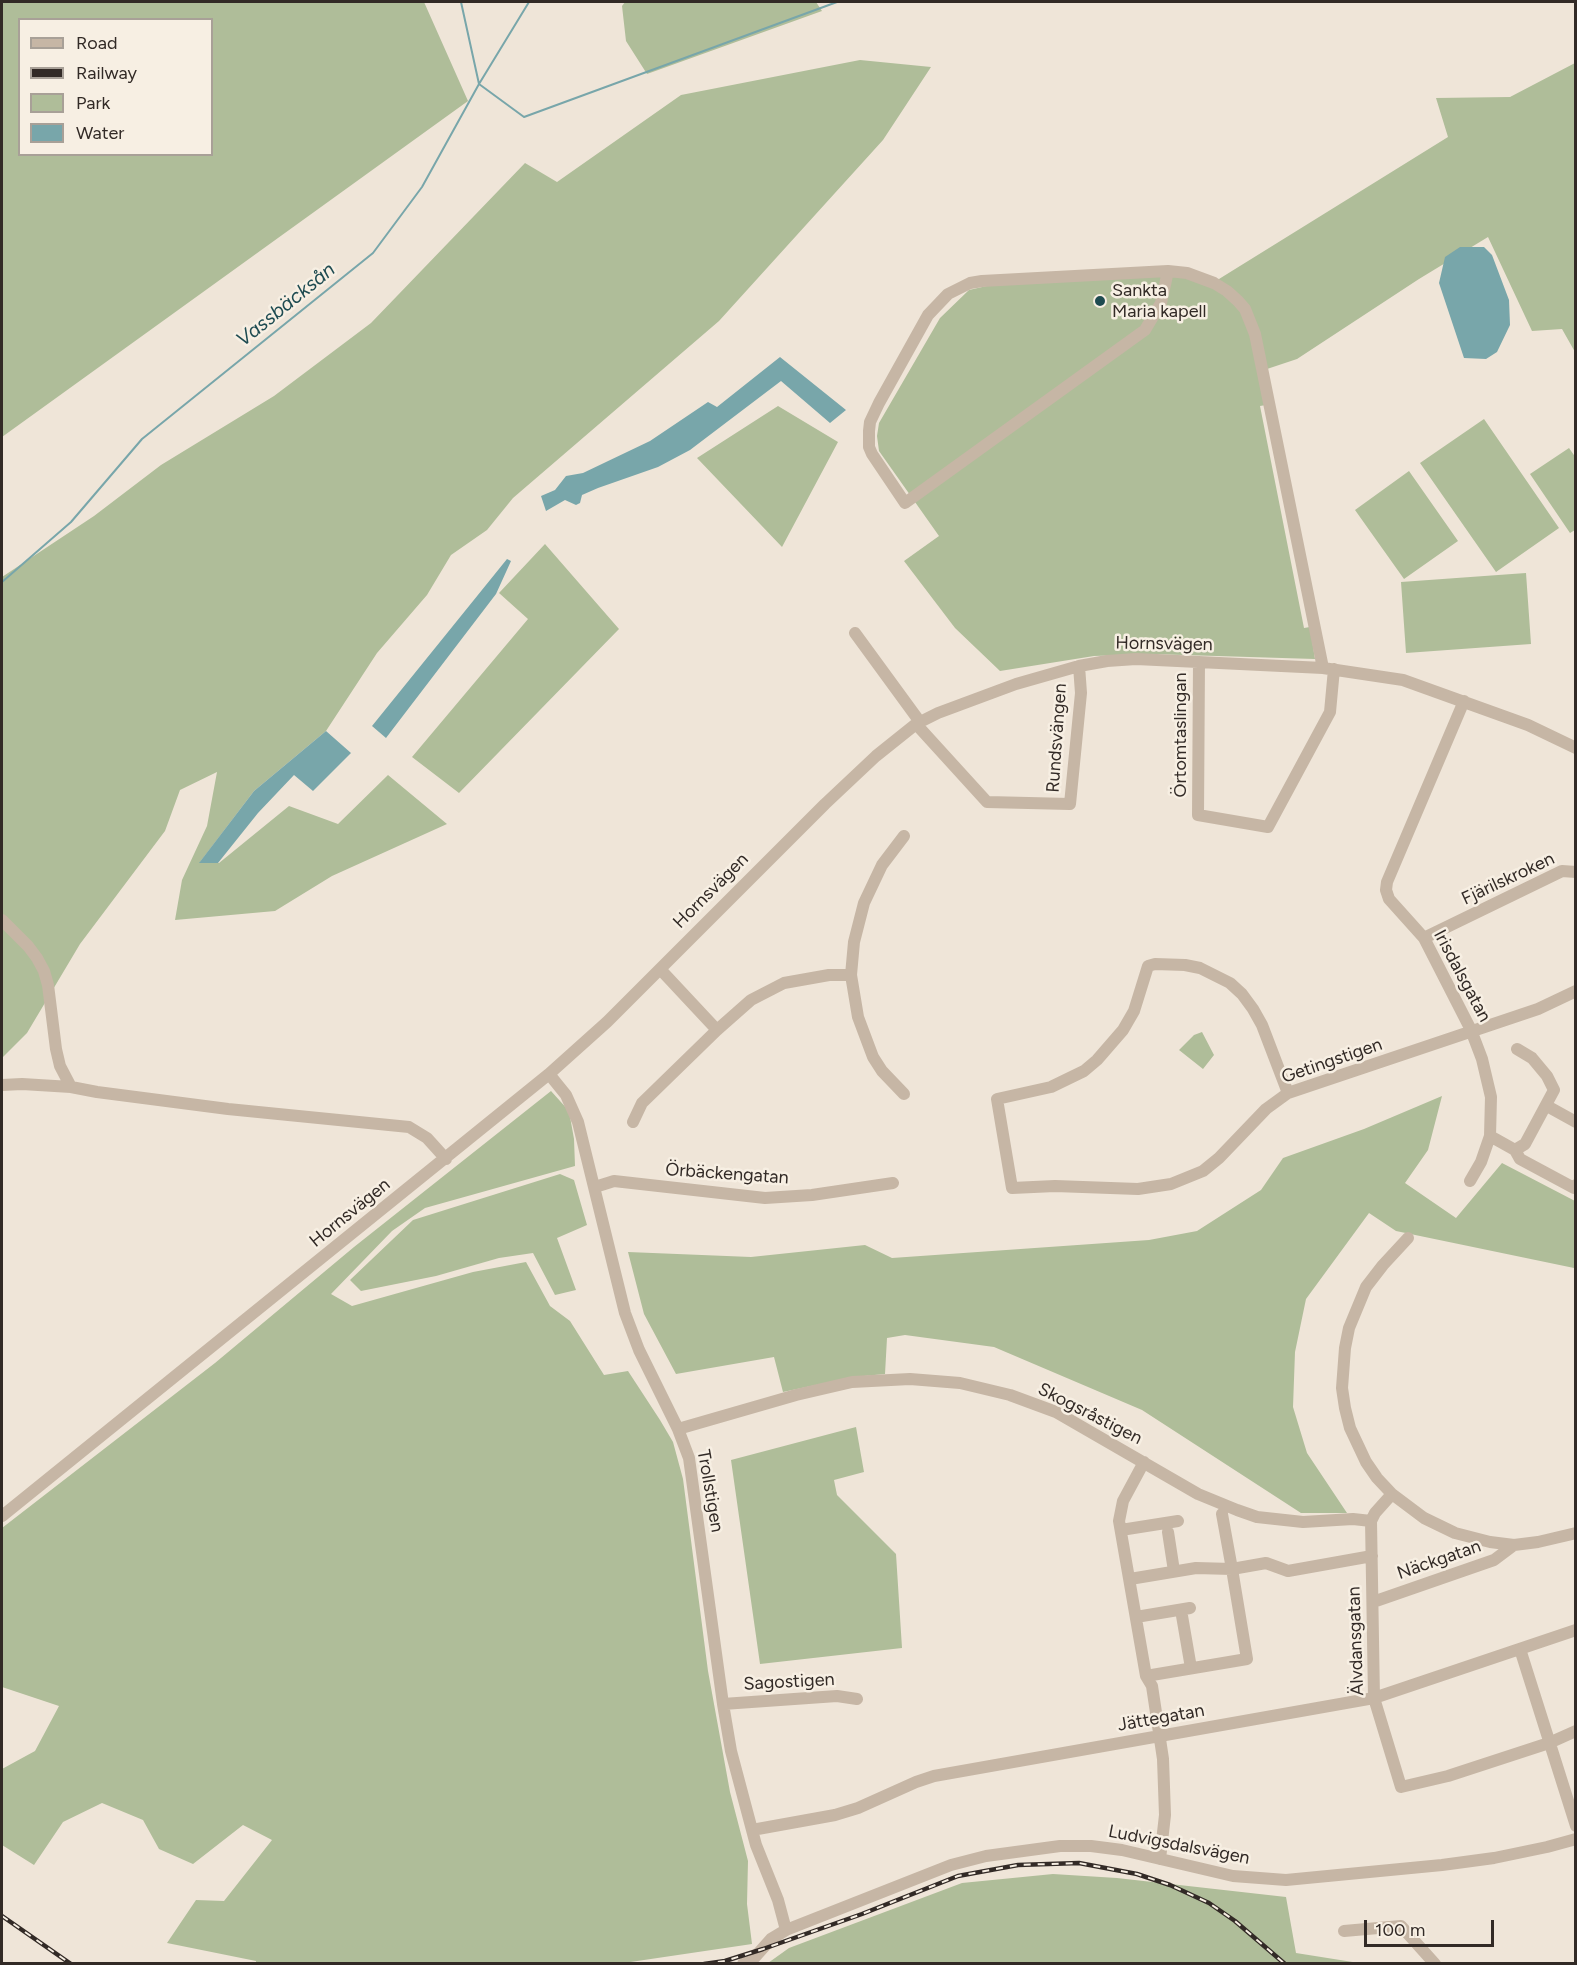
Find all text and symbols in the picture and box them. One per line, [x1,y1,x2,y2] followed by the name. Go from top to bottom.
[18,18,213,156] legend
[76,32,117,54] text: Road
[76,62,137,84] text: Railway
[76,92,110,114] text: Park
[76,122,124,144] text: Water
[232,258,340,352] water label: Vassbäcksån
[1112,280,1206,322] place label: Sankta Maria kapell
[1093,294,1107,308] marker: Sankta Maria kapell
[1115,632,1213,656] street label: Hornsvägen
[1170,673,1192,797] street label: Örtomtaslingan
[1042,683,1072,793] street label: Rundsvängen
[1458,848,1558,910] street label: Fjärilskroken
[669,849,753,933] street label: Hornsvägen
[1429,926,1495,1026] street label: Irisdalsgatan
[1279,1034,1385,1088] street label: Getingstigen
[665,1159,789,1189] street label: Örbäckengatan
[305,1174,395,1252] street label: Hornsvägen
[1034,1378,1146,1450] street label: Skogsråstigen
[692,1448,728,1534] street label: Trollstigen
[1394,1536,1484,1584] street label: Näckgatan
[1343,1586,1369,1696] street label: Älvdansgatan
[743,1669,835,1695] street label: Sagostigen
[1116,1700,1206,1736] street label: Jättegatan
[1107,1821,1251,1869] street label: Ludvigsdalsvägen
[1367,1908,1498,1946] scale bar
[1375,1919,1425,1941] text: 100 m

